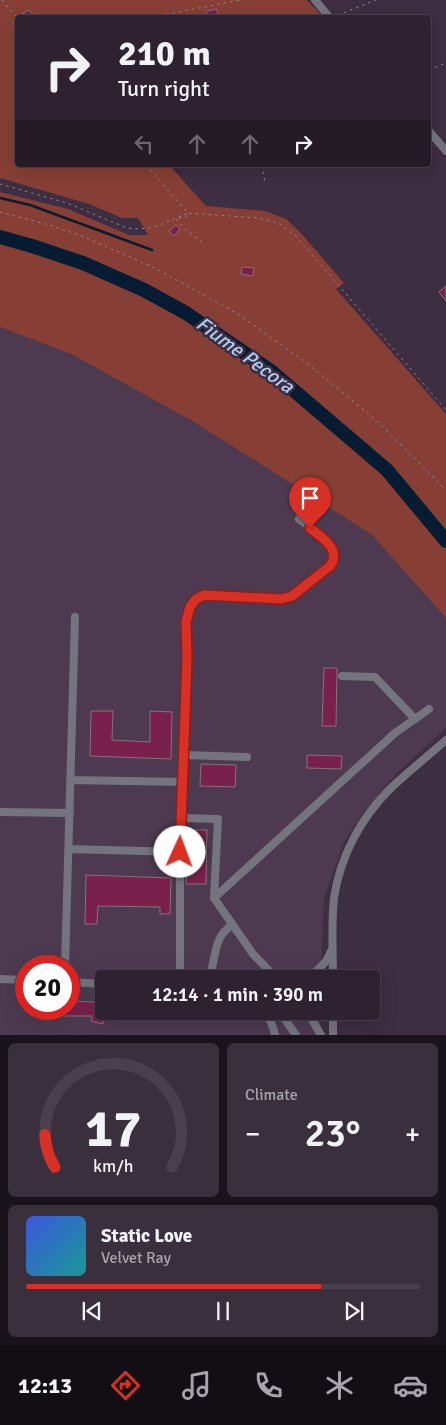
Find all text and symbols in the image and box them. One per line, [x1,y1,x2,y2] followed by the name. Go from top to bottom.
[118,32,211,75] text: 210 m
[35,35,100,100] icon: right
[118,75,210,102] text: Turn right
[130,130,158,158] icon: left
[183,130,211,158] icon: ahead
[236,130,264,158] icon: ahead
[289,130,317,158] icon: right
[191,311,300,399] water label: Fiume Pecora
[289,477,331,528] pin
[296,484,324,512] icon: arrive
[153,825,205,877] position arrow
[15,955,80,1020] speed limit sign: 20
[152,983,323,1007] text: 12:14 · 1 min · 390 m
[245,1085,298,1105] text: Climate
[85,1097,142,1161] text: 17
[305,1110,360,1157] text: 23°
[245,1117,260,1151] text: −
[405,1117,420,1151] text: +
[93,1155,134,1177] text: km/h
[101,1224,192,1248] text: Static Love
[101,1248,171,1268] text: Velvet Ray
[78,1297,106,1325] icon: previous
[209,1297,237,1325] icon: pause
[340,1297,368,1325] icon: next
[108,1368,143,1403] icon: directions
[179,1368,214,1403] icon: music
[251,1368,286,1403] icon: phone
[322,1368,357,1403] icon: climate
[393,1368,428,1403] icon: car
[18,1372,72,1399] text: 12:13

